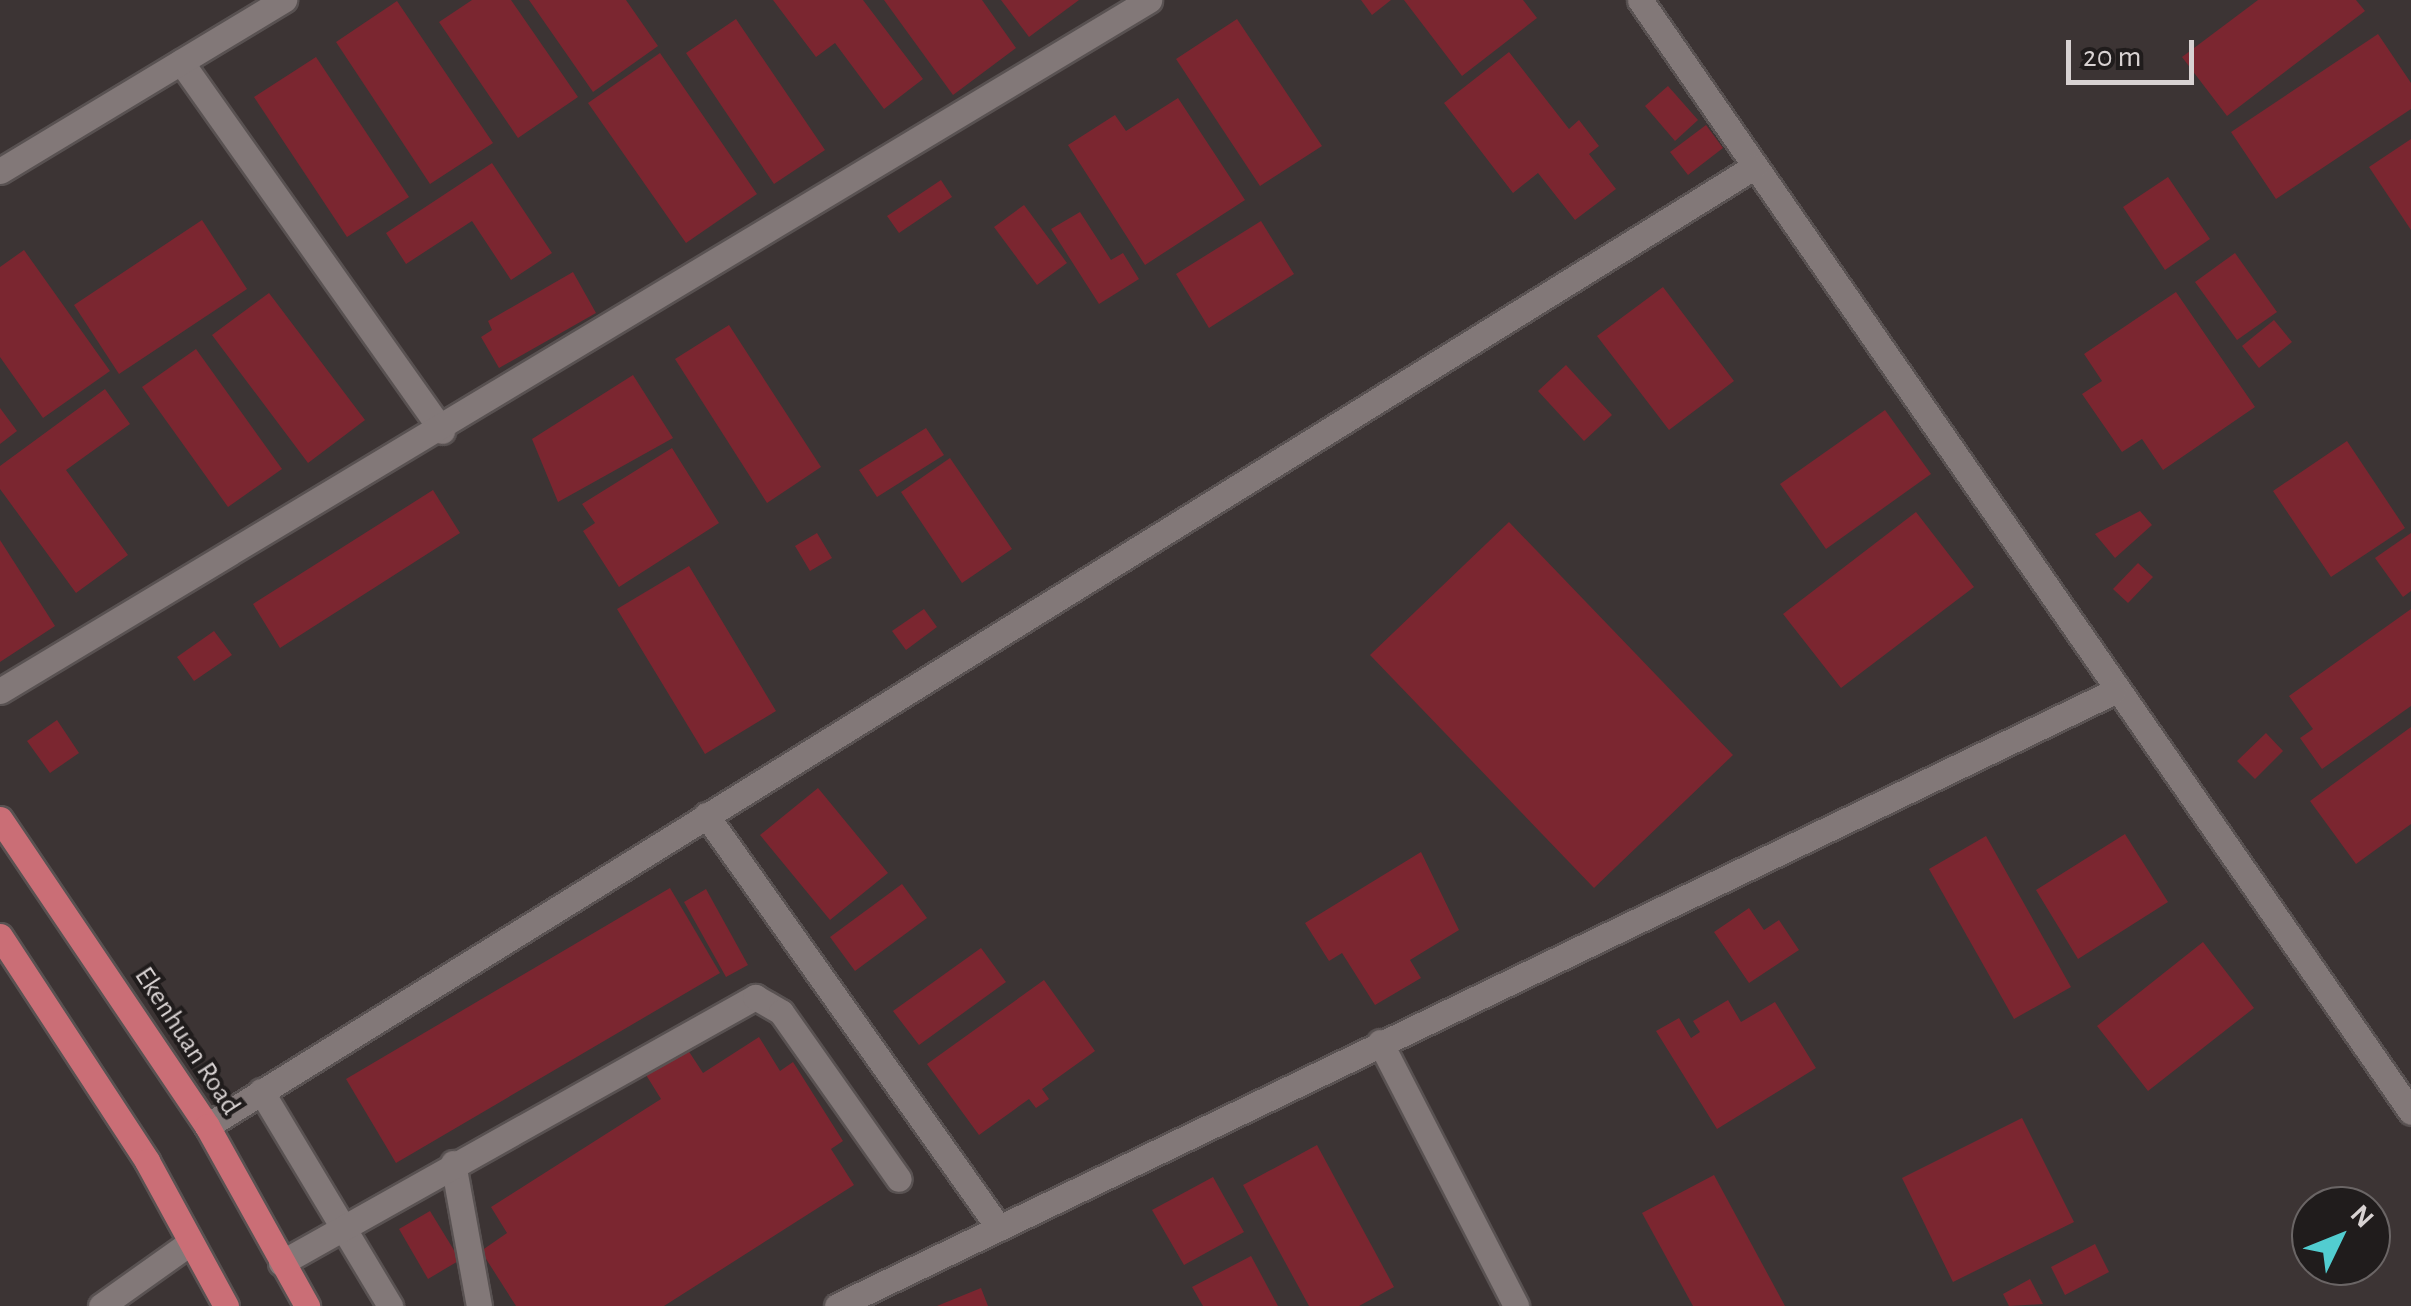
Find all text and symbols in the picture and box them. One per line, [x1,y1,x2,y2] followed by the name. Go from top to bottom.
[2071,20,2198,82] scale bar
[2083,42,2141,72] text: 20 m
[127,961,247,1121] street label: Ekenhuan Road
[2291,1186,2391,1286] north arrow
[2345,1200,2378,1234] text: N

